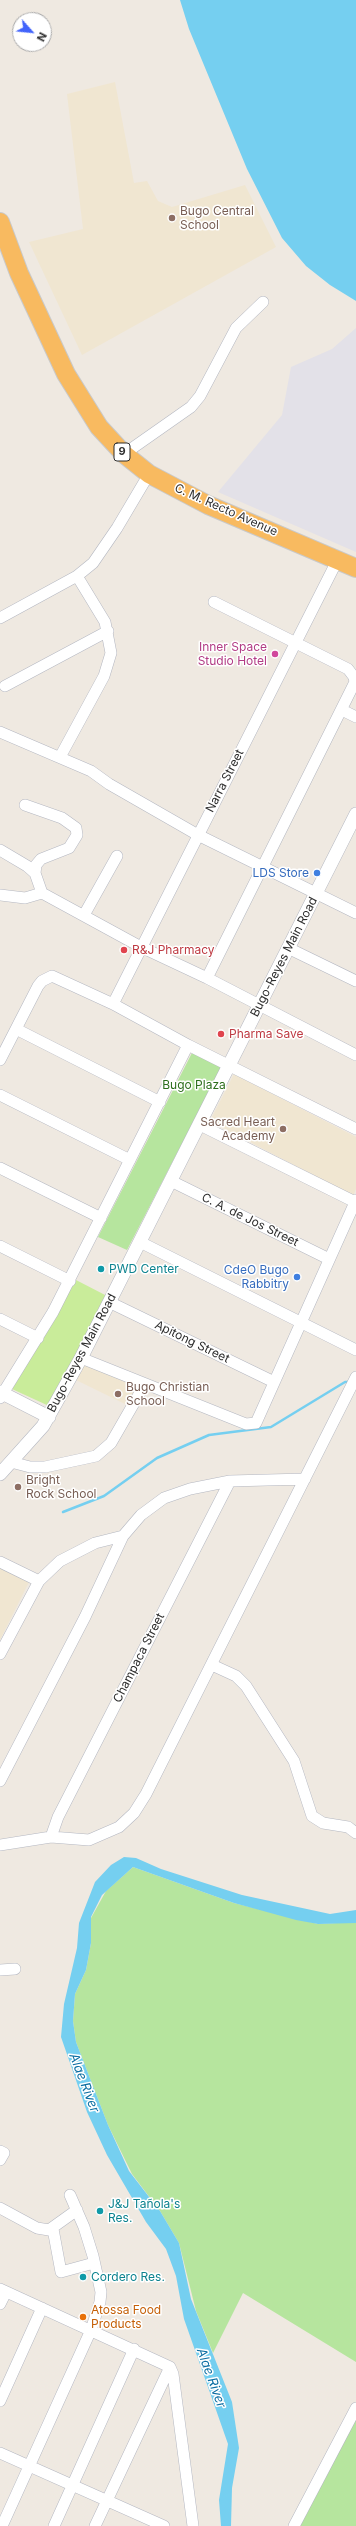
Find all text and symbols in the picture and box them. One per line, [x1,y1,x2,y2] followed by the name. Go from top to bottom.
[12,12,52,52] north arrow
[34,30,50,44] text: N
[180,204,254,232] place label: Bugo Central School
[167,213,177,223] marker: Bugo Central School
[114,443,130,461] road number: 9
[172,481,280,539] street label: C. M. Recto Avenue
[198,640,267,668] place label: Inner Space Studio Hotel
[270,649,280,659] marker: Inner Space Studio Hotel
[203,747,247,815] street label: Narra Street
[252,866,309,880] place label: LDS Store
[312,868,322,878] marker: LDS Store
[248,895,320,1019] street label: Bugo-Reyes Main Road
[132,943,214,957] place label: R&J Pharmacy
[119,945,129,955] marker: R&J Pharmacy
[229,1027,304,1041] place label: Pharma Save
[216,1029,226,1039] marker: Pharma Save
[162,1078,226,1092] park label: Bugo Plaza
[200,1115,275,1143] place label: Sacred Heart Academy
[278,1124,288,1134] marker: Sacred Heart Academy
[199,1190,301,1250] street label: C. A. de Jos Street
[109,1262,179,1276] place label: PWD Center
[224,1263,289,1291] place label: CdeO Bugo Rabbitry
[96,1264,106,1274] marker: PWD Center
[292,1272,302,1282] marker: CdeO Bugo Rabbitry
[45,1291,119,1415] street label: Bugo-Reyes Main Road
[152,1318,232,1366] street label: Apitong Street
[126,1380,209,1408] place label: Bugo Christian School
[113,1389,123,1399] marker: Bugo Christian School
[26,1473,97,1501] place label: Bright Rock School
[13,1482,23,1492] marker: Bright Rock School
[110,1611,168,1705] street label: Champaca Street
[66,2051,102,2115] water label: Alae River
[108,2197,180,2225] place label: J&J Tañola's Res.
[95,2206,105,2216] marker: J&J Tañola's Res.
[91,2270,165,2284] place label: Cordero Res.
[78,2272,88,2282] marker: Cordero Res.
[91,2303,161,2331] place label: Atossa Food Products
[78,2312,88,2322] marker: Atossa Food Products
[193,2346,229,2410] water label: Alae River

